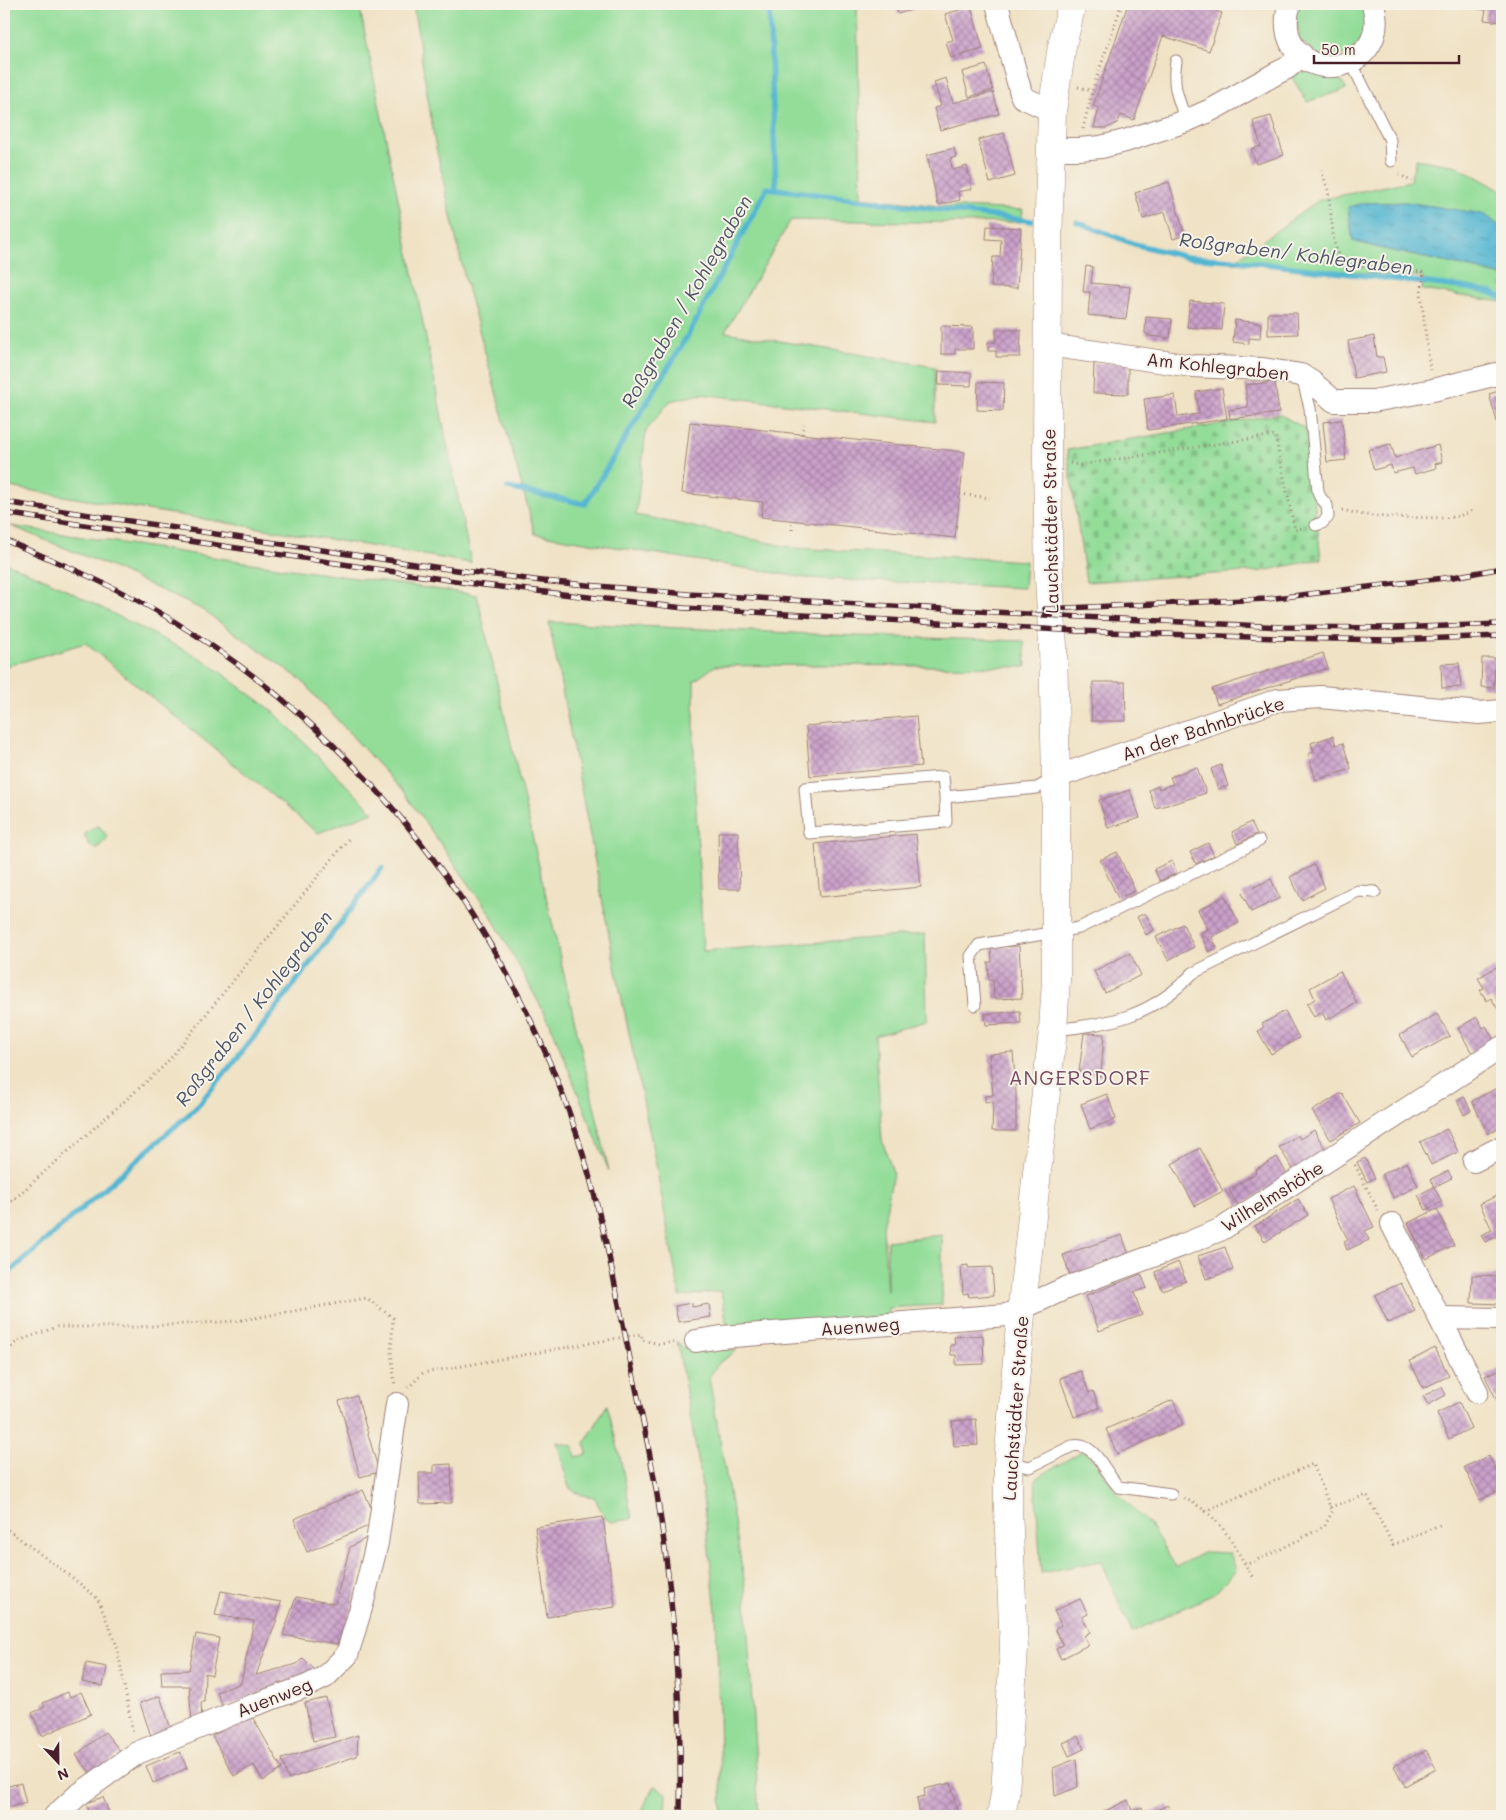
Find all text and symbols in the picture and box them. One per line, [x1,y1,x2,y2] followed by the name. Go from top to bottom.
[1314,32,1458,64] scale bar
[1321,39,1356,59] text: 50 m
[615,190,757,412] water label: Roßgraben / Kohlegraben
[1178,226,1414,280] water label: Roßgraben/ Kohlegraben
[1146,347,1290,385] street label: Am Kohlegraben
[1036,428,1064,614] street label: Lauchstädter Straße
[1119,690,1287,766] street label: An der Bahnbrücke
[169,905,337,1111] water label: Roßgraben / Kohlegraben
[1009,1064,1151,1090] district label: ANGERSDORF
[1216,1155,1328,1237] street label: Wilhelmshöhe
[820,1311,900,1341] street label: Auenweg
[997,1315,1033,1501] street label: Lauchstädter Straße
[233,1672,315,1722] street label: Auenweg
[32,1738,82,1788] north arrow
[55,1764,72,1785] text: N

